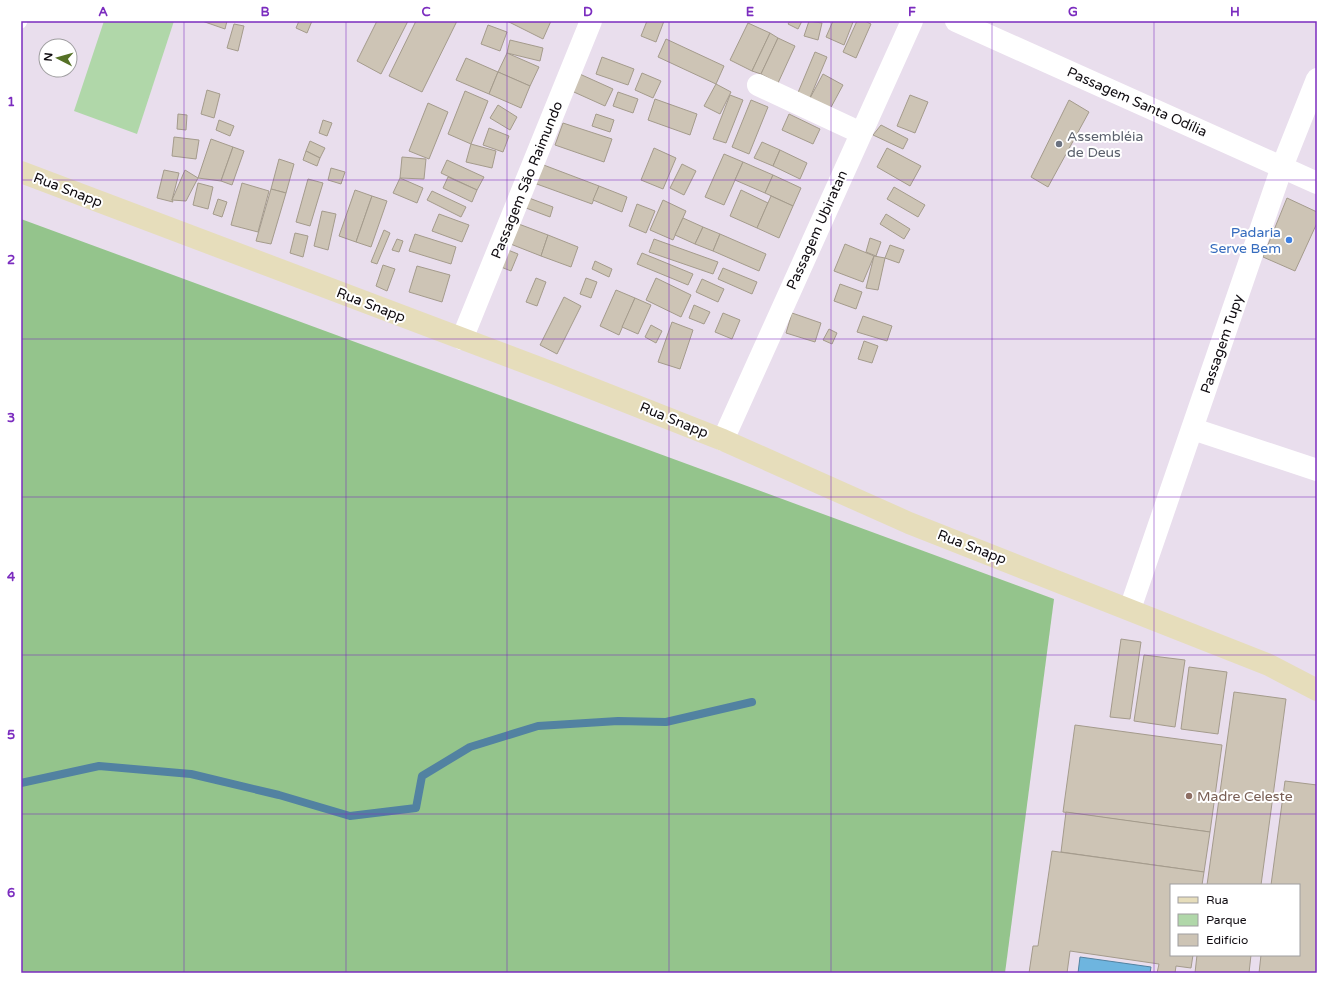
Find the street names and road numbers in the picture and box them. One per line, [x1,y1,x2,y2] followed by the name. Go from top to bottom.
[1064,63,1210,141] street label: Passagem Santa Odília
[488,99,566,261] street label: Passagem São Raimundo
[783,168,851,292] street label: Passagem Ubiratan
[31,169,105,211] street label: Rua Snapp
[334,284,408,326] street label: Rua Snapp
[1197,292,1247,396] street label: Passagem Tupy
[637,399,711,442] street label: Rua Snapp
[935,526,1009,568] street label: Rua Snapp

